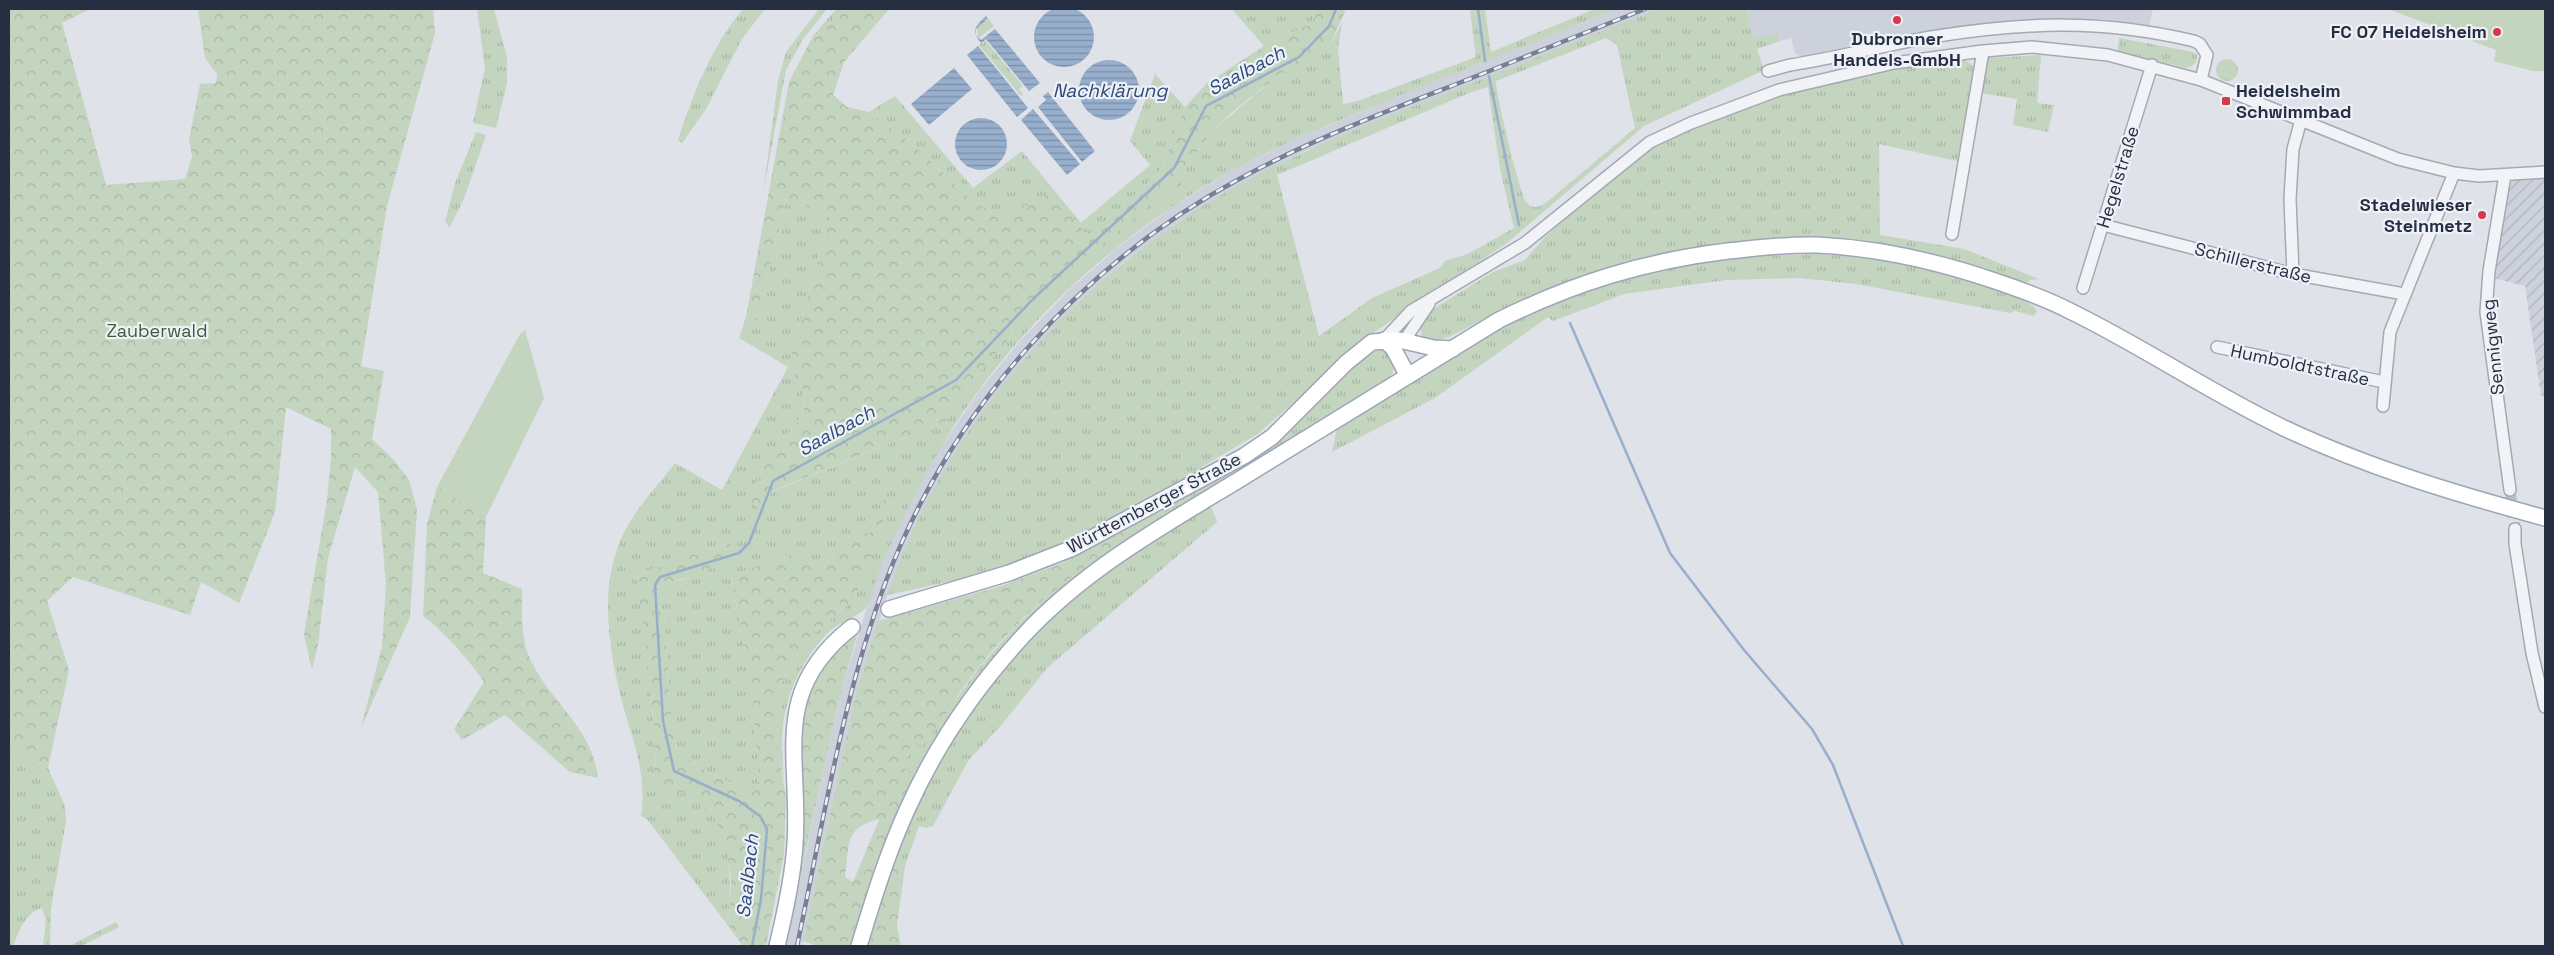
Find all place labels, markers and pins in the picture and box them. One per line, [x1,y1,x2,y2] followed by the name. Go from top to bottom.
[1891,14,1903,26] marker: Dubronner Handels-GmbH
[2331,20,2487,43] place label: FC 07 Heidelsheim
[2491,26,2503,38] marker: FC 07 Heidelsheim
[1833,27,1961,71] place label: Dubronner Handels-GmbH
[2236,79,2351,123] place label: Heidelsheim Schwimmbad
[2220,95,2232,107] marker: Heidelsheim Schwimmbad
[2360,193,2472,237] place label: Stadelwieser Steinmetz
[2476,209,2488,221] marker: Stadelwieser Steinmetz

